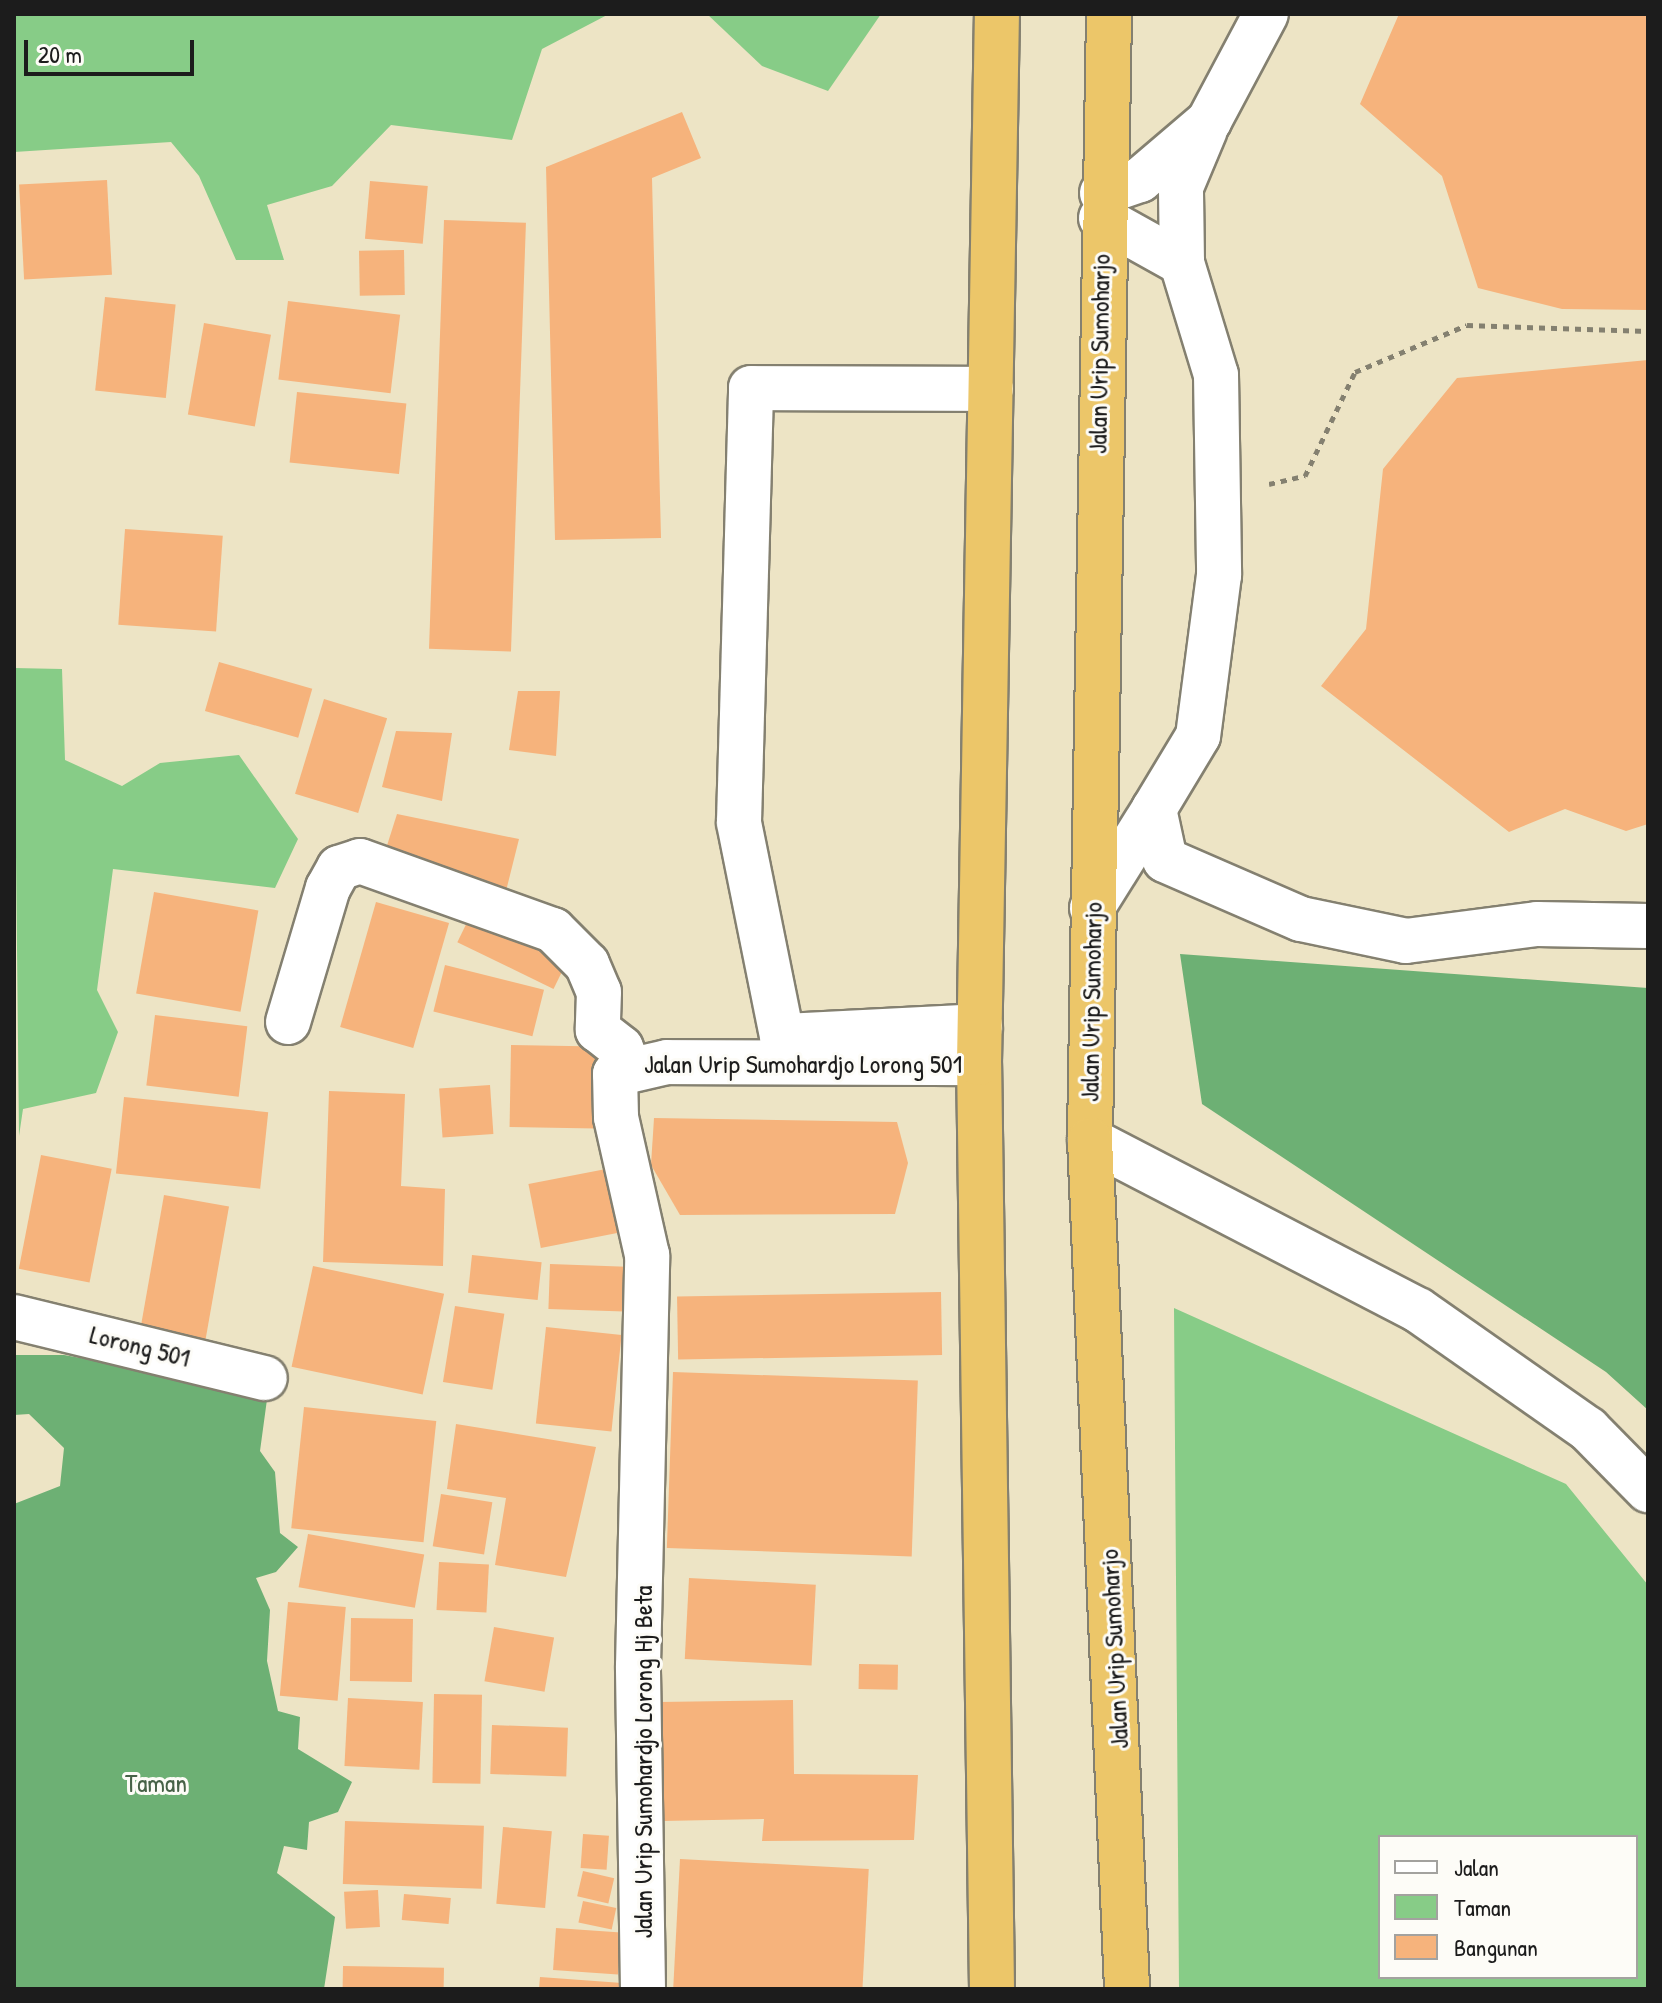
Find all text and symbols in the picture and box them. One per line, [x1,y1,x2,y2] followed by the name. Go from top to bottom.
[28,24,198,74] scale bar
[38,38,82,70] text: 20 m
[1082,254,1116,454] street label: Jalan Urip Sumoharjo
[1074,902,1108,1102] street label: Jalan Urip Sumoharjo
[644,1048,962,1080] street label: Jalan Urip Sumohardjo Lorong 501
[87,1319,193,1373] street label: Lorong 501
[1093,1548,1135,1750] street label: Jalan Urip Sumoharjo
[627,1585,659,1939] street label: Jalan Urip Sumohardjo Lorong Hj Beta
[125,1767,187,1799] park label: Taman
[1378,1835,1638,1979] legend
[1454,1851,1499,1883] text: Jalan
[1454,1891,1511,1923] text: Taman
[1454,1931,1538,1963] text: Bangunan

